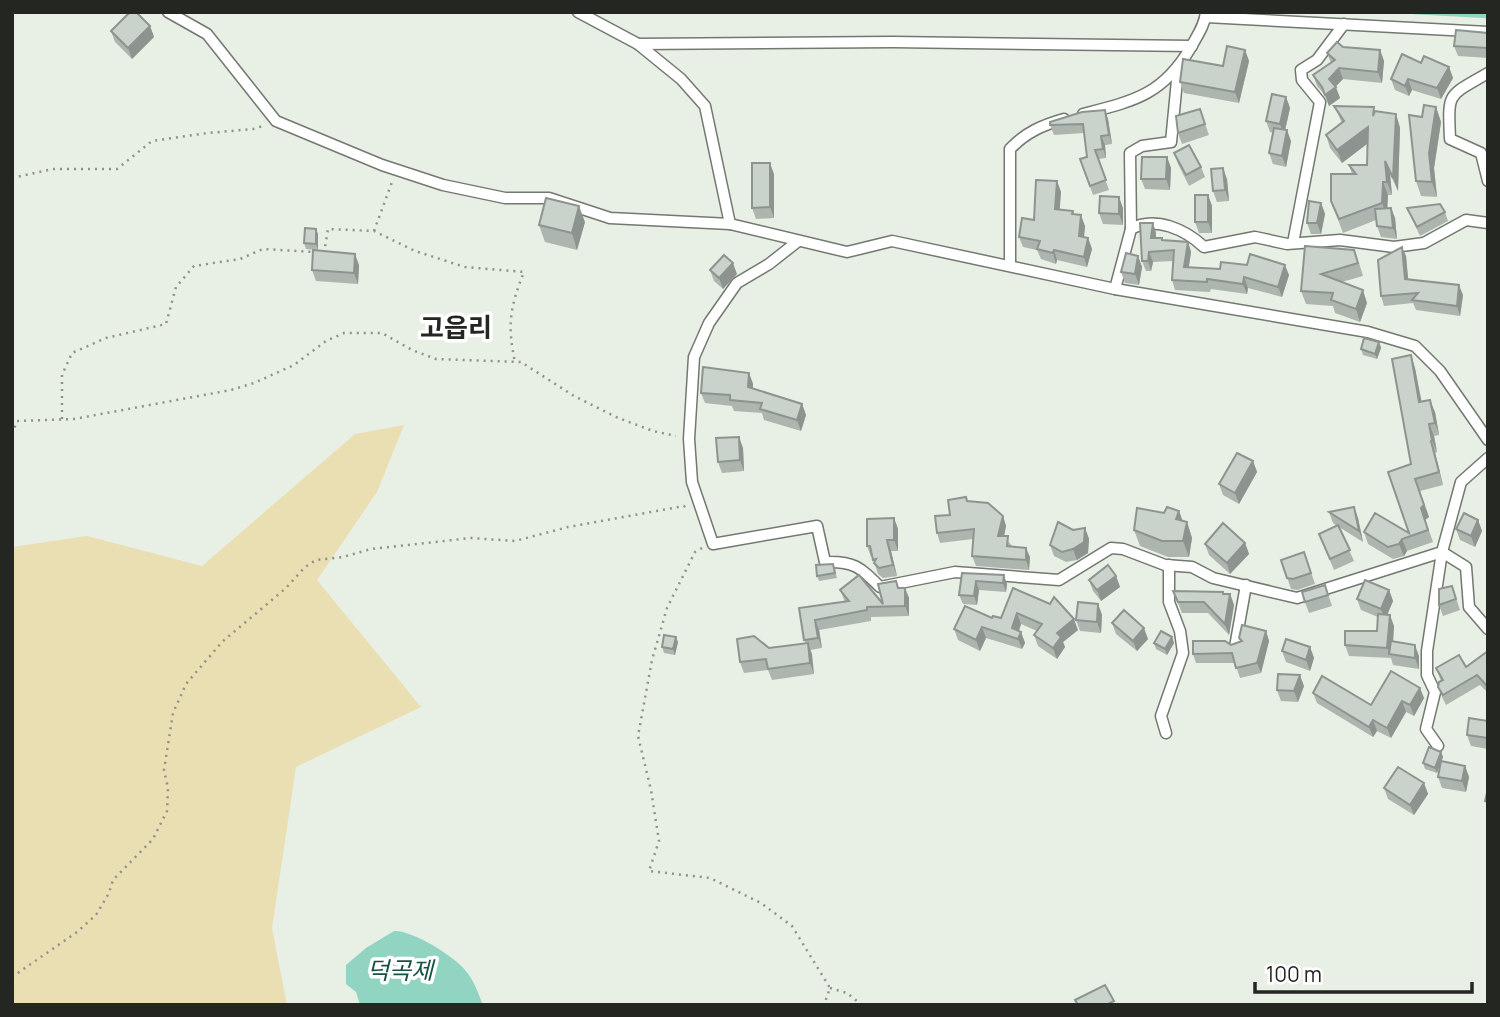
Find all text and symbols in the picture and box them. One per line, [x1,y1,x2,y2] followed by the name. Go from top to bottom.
[420,309,492,345] district label: 고읍리
[1255,950,1472,994] scale bar
[367,953,436,986] water label: 덕곡제
[1266,960,1322,988] text: 100 m

